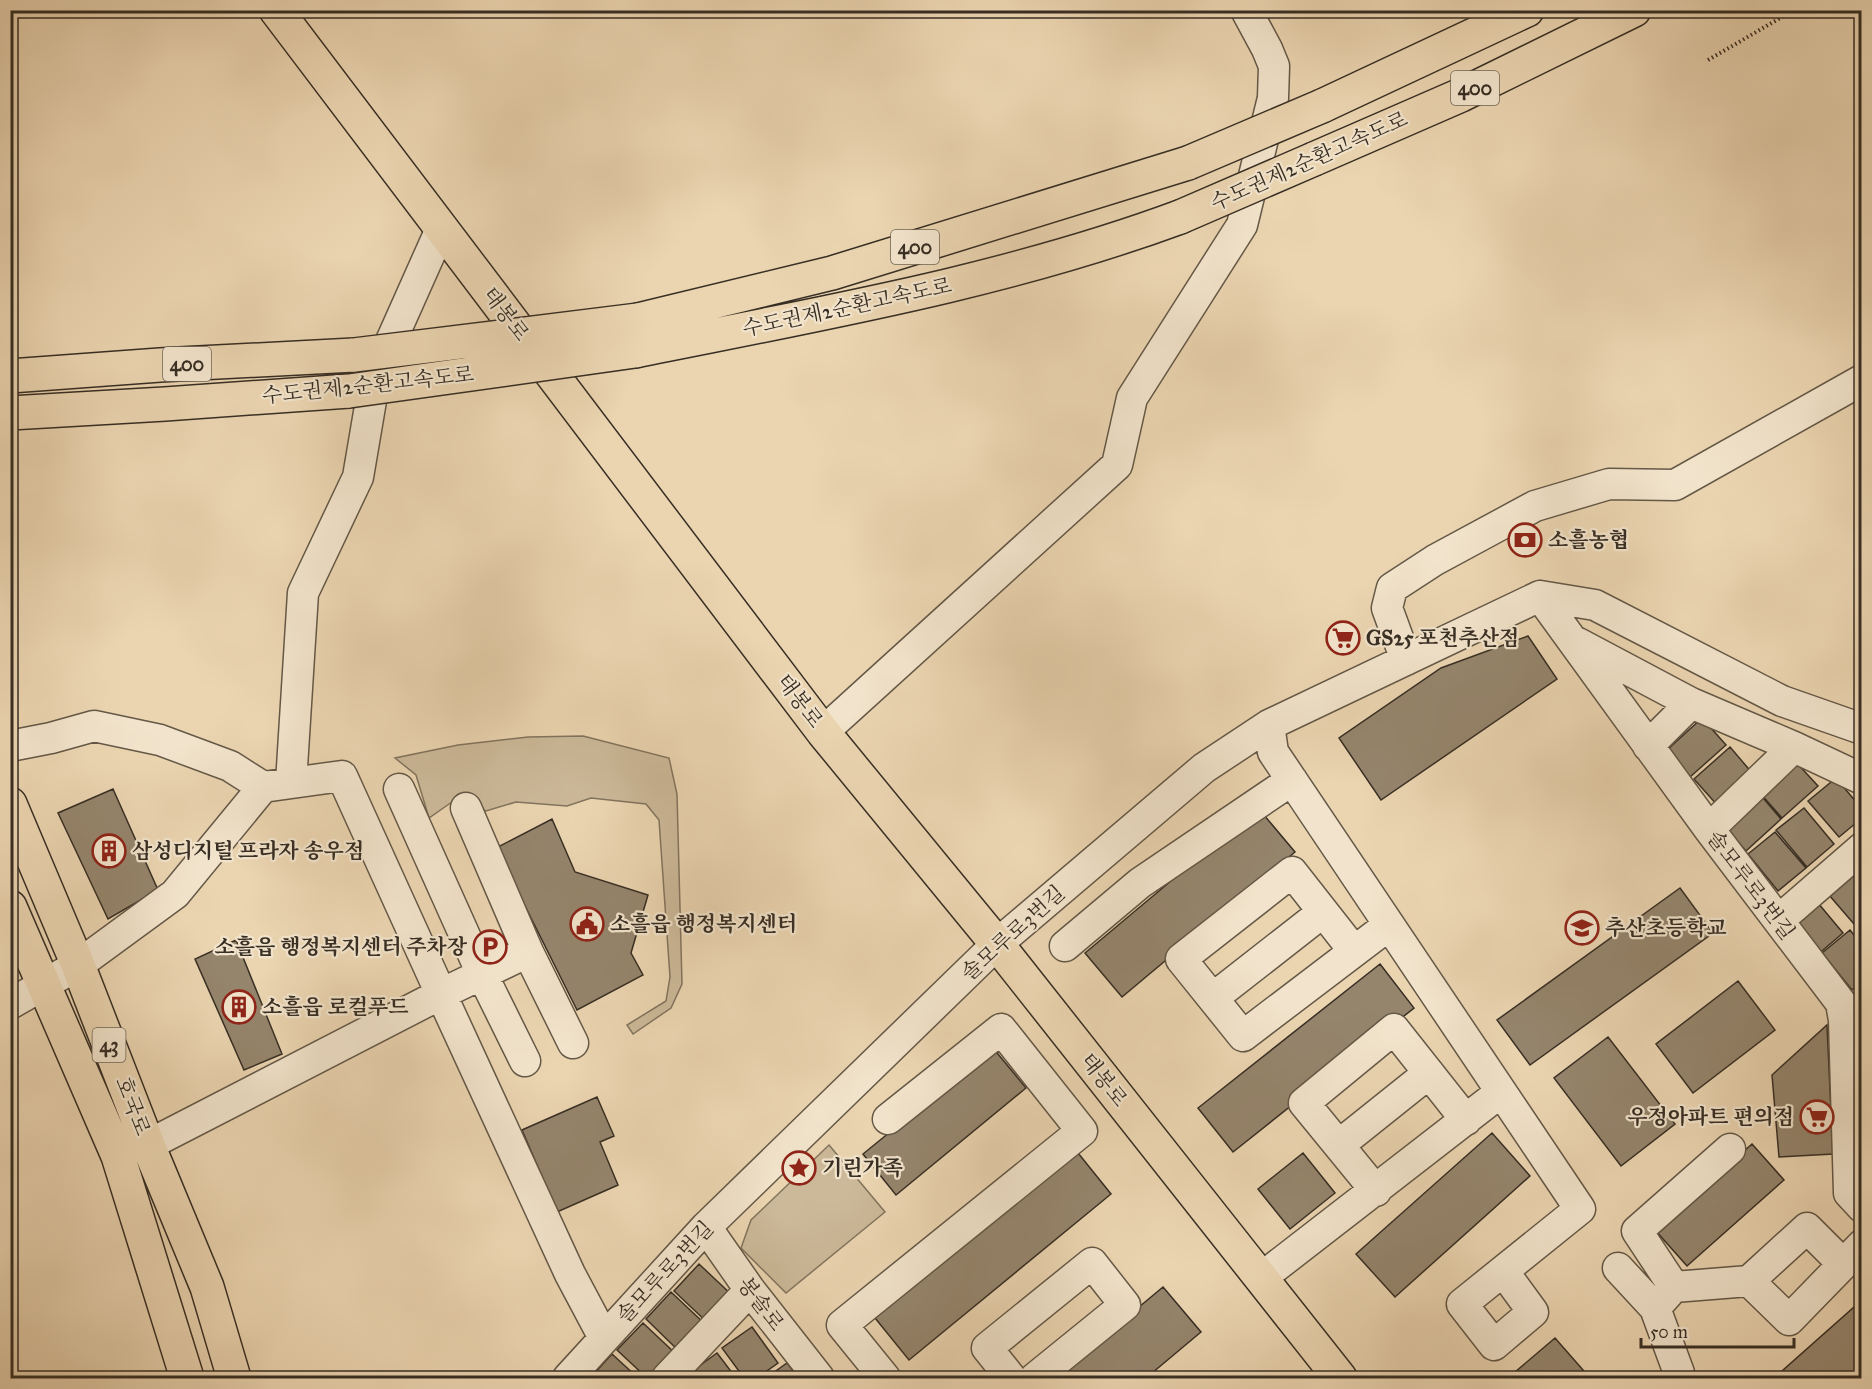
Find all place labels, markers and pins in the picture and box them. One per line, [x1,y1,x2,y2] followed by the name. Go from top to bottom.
[1507,522,1543,558] bank icon: 소흘농협
[1548,527,1629,553] place label: 소흘농협
[1325,620,1361,656] supermarket icon: GS25 포천추산점
[1366,625,1519,651] place label: GS25 포천추산점
[91,833,127,869] building icon: 삼성디지털 프라자 송우점
[132,838,364,864] place label: 삼성디지털 프라자 송우점
[569,906,605,942] public building icon: 소흘읍 행정복지센터
[1564,910,1600,946] school or university icon: 추산초등학교
[610,911,797,937] place label: 소흘읍 행정복지센터
[1605,915,1727,941] place label: 추산초등학교
[472,929,508,965] parking icon: 소흘읍 행정복지센터 주차장
[215,934,468,960] place label: 소흘읍 행정복지센터 주차장
[221,989,257,1025] building icon: 소흘읍 로컬푸드
[262,994,409,1020] place label: 소흘읍 로컬푸드
[1799,1099,1835,1135] supermarket icon: 우정아파트 편의점
[1627,1104,1794,1130] place label: 우정아파트 편의점
[781,1150,817,1186] place icon: 기린가족
[822,1155,903,1181] place label: 기린가족

